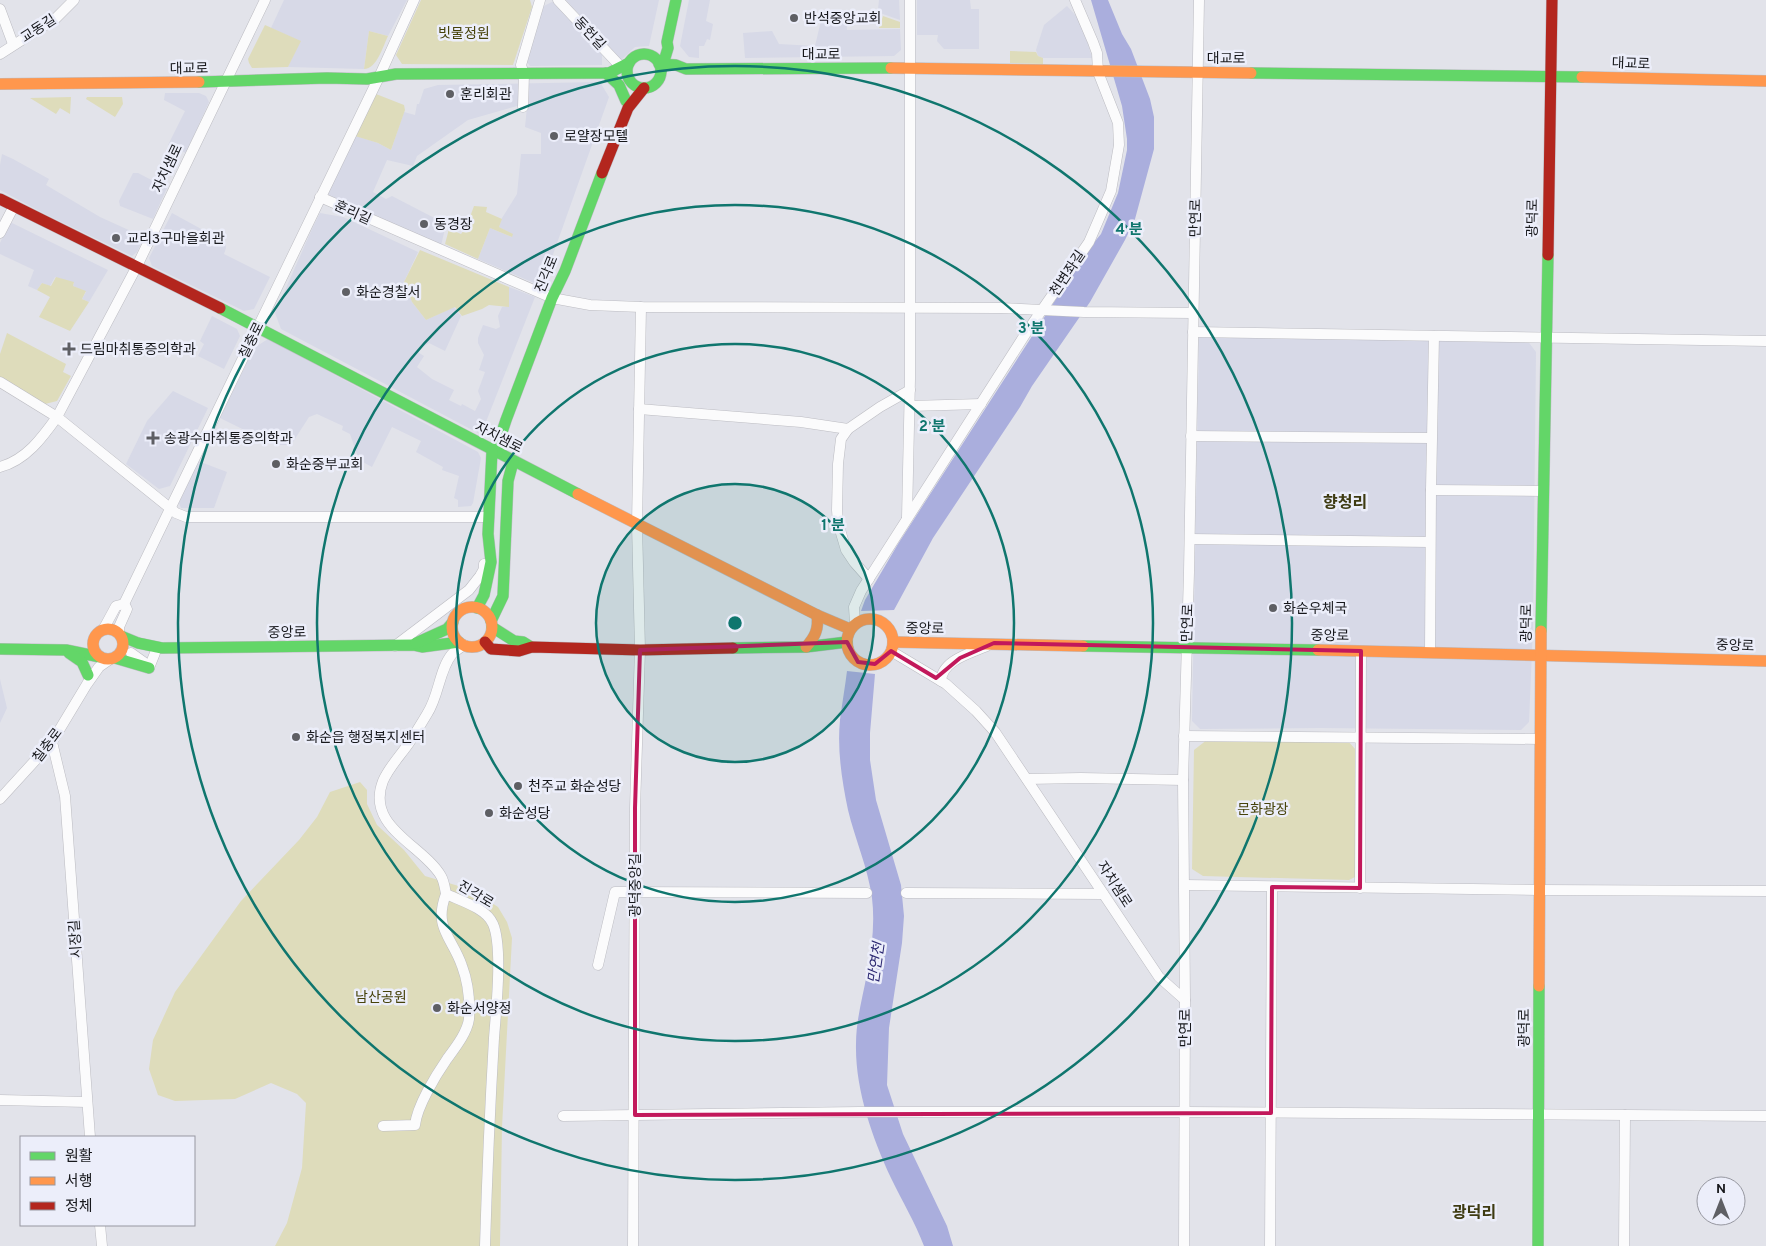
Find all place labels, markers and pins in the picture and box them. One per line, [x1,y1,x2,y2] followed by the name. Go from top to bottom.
[804,11,881,28] place label: 반석중앙교회
[788,12,800,24] marker: 반석중앙교회
[460,87,512,104] place label: 훈리회관
[444,88,456,100] marker: 훈리회관
[564,129,628,146] place label: 로얄장모텔
[548,130,560,142] marker: 로얄장모텔
[434,217,473,234] place label: 동경장
[418,218,430,230] marker: 동경장
[126,231,225,248] place label: 교리3구마을회관
[110,232,122,244] marker: 교리3구마을회관
[356,285,420,302] place label: 화순경찰서
[340,286,352,298] marker: 화순경찰서
[80,341,196,359] place label: 드림마취통증의학과
[62,342,76,356] marker: 드림마취통증의학과
[164,430,293,448] place label: 송광수마취통증의학과
[146,431,160,445] marker: 송광수마취통증의학과
[286,457,363,474] place label: 화순중부교회
[270,458,282,470] marker: 화순중부교회
[1283,601,1348,618] place label: 화순우체국
[1267,602,1279,614] marker: 화순우체국
[726,614,744,632] centre of rings
[306,730,425,747] place label: 화순읍 행정복지센터
[290,731,302,743] marker: 화순읍 행정복지센터
[528,778,622,796] place label: 천주교 화순성당
[512,780,524,792] marker: 천주교 화순성당
[499,806,551,823] place label: 화순성당
[483,807,495,819] marker: 화순성당
[447,1001,511,1018] place label: 화순서양정
[431,1002,443,1014] marker: 화순서양정

